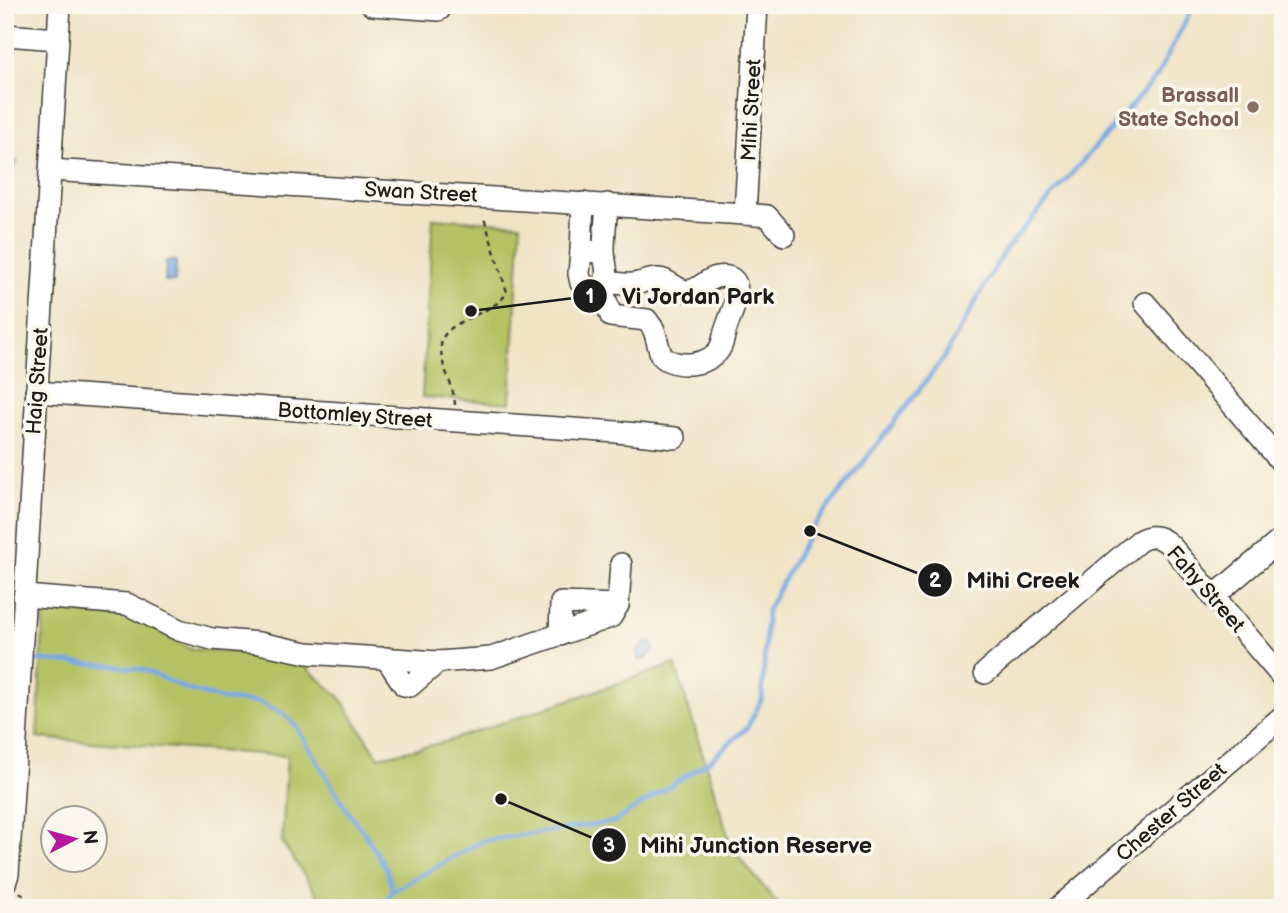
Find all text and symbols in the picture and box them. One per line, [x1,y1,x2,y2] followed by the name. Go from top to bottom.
[736,58,767,162] street label: Mihi Street
[1118,83,1239,132] place label: Brassall State School
[1245,99,1261,115] marker: Brassall State School
[364,177,479,208] street label: Swan Street
[573,274,788,318] callout: Vi Jordan Park
[622,283,774,311] text: Vi Jordan Park
[586,284,594,309] text: 1
[21,326,54,435] street label: Haig Street
[277,398,434,433] street label: Bottomley Street
[1161,541,1250,638] street label: Fahy Street
[917,558,1093,602] callout: Mihi Creek
[966,567,1080,595] text: Mihi Creek
[929,568,942,593] text: 2
[1111,757,1232,867] street label: Chester Street
[38,804,108,874] north arrow
[592,823,886,867] callout: Mihi Junction Reserve
[77,829,102,846] text: N
[640,832,872,860] text: Mihi Junction Reserve
[603,833,615,858] text: 3

